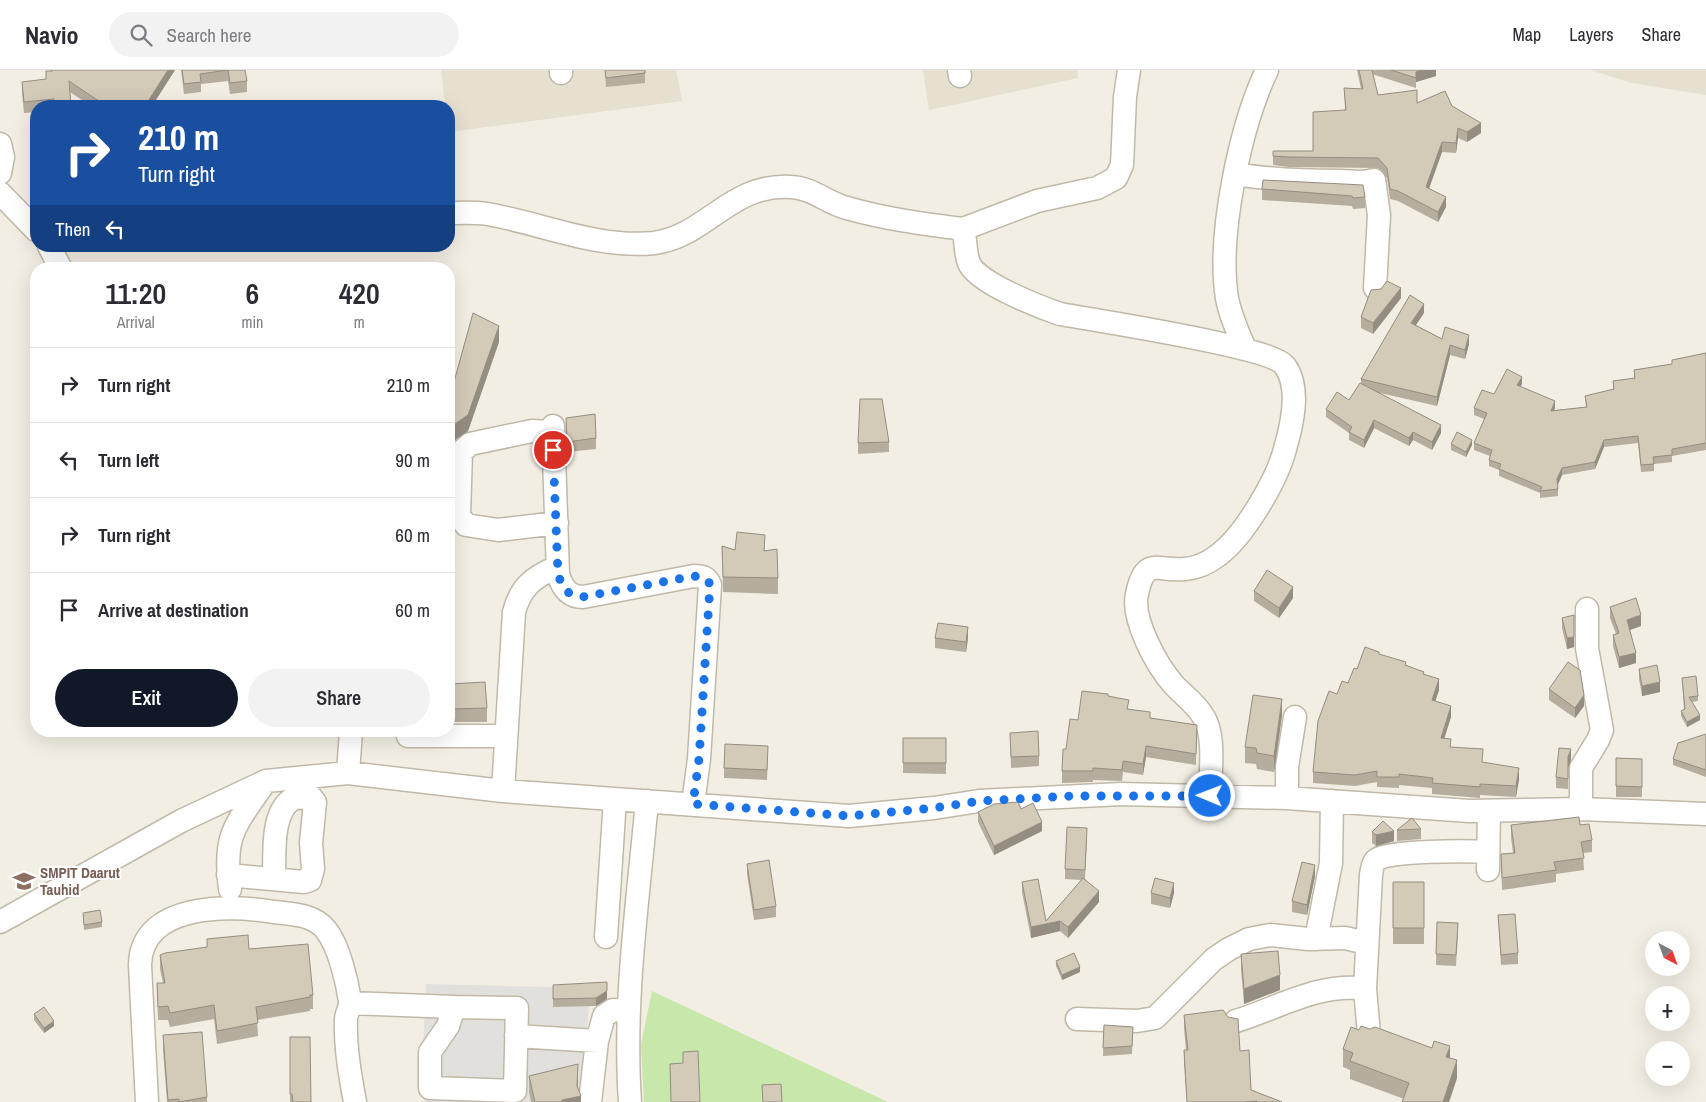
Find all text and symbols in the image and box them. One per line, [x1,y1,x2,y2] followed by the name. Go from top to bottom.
[109,12,459,57] search box
[25,19,79,51] text: Navio
[127,21,155,49] icon: search
[167,22,251,48] text: Search here
[1513,22,1541,47] text: Map
[1569,22,1614,47] text: Layers
[1642,22,1681,47] text: Share
[138,114,219,161] text: 210 m
[55,120,120,185] icon: right
[138,159,215,189] text: Turn right
[101,215,129,243] icon: left
[55,216,91,242] text: Then
[105,273,166,313] text: 11:20
[246,273,259,313] text: 6
[339,273,380,313] text: 420
[117,311,155,333] text: Arrival
[242,311,263,333] text: min
[354,311,365,333] text: m
[55,371,83,399] icon: right
[98,372,170,398] text: Turn right
[387,372,430,398] text: 210 m
[532,429,574,471] pin
[539,436,567,464] icon: arrive
[55,446,83,474] icon: left
[98,447,159,473] text: Turn left
[395,447,430,473] text: 90 m
[55,521,83,549] icon: right
[98,522,170,548] text: Turn right
[395,522,430,548] text: 60 m
[55,596,83,624] icon: arrive
[98,597,249,623] text: Arrive at destination
[395,597,430,623] text: 60 m
[55,669,238,727] button: Exit
[248,669,430,727] button: Share
[1183,769,1235,821] position arrow
[40,862,120,900] place label: SMPIT Daarut Tauhid
[11,868,37,894] school or university icon: SMPIT Daarut Tauhid
[1645,931,1690,976] north arrow
[1645,931,1690,1086] map controls
[1645,986,1690,1031] button: +
[1645,1041,1690,1086] button: −

